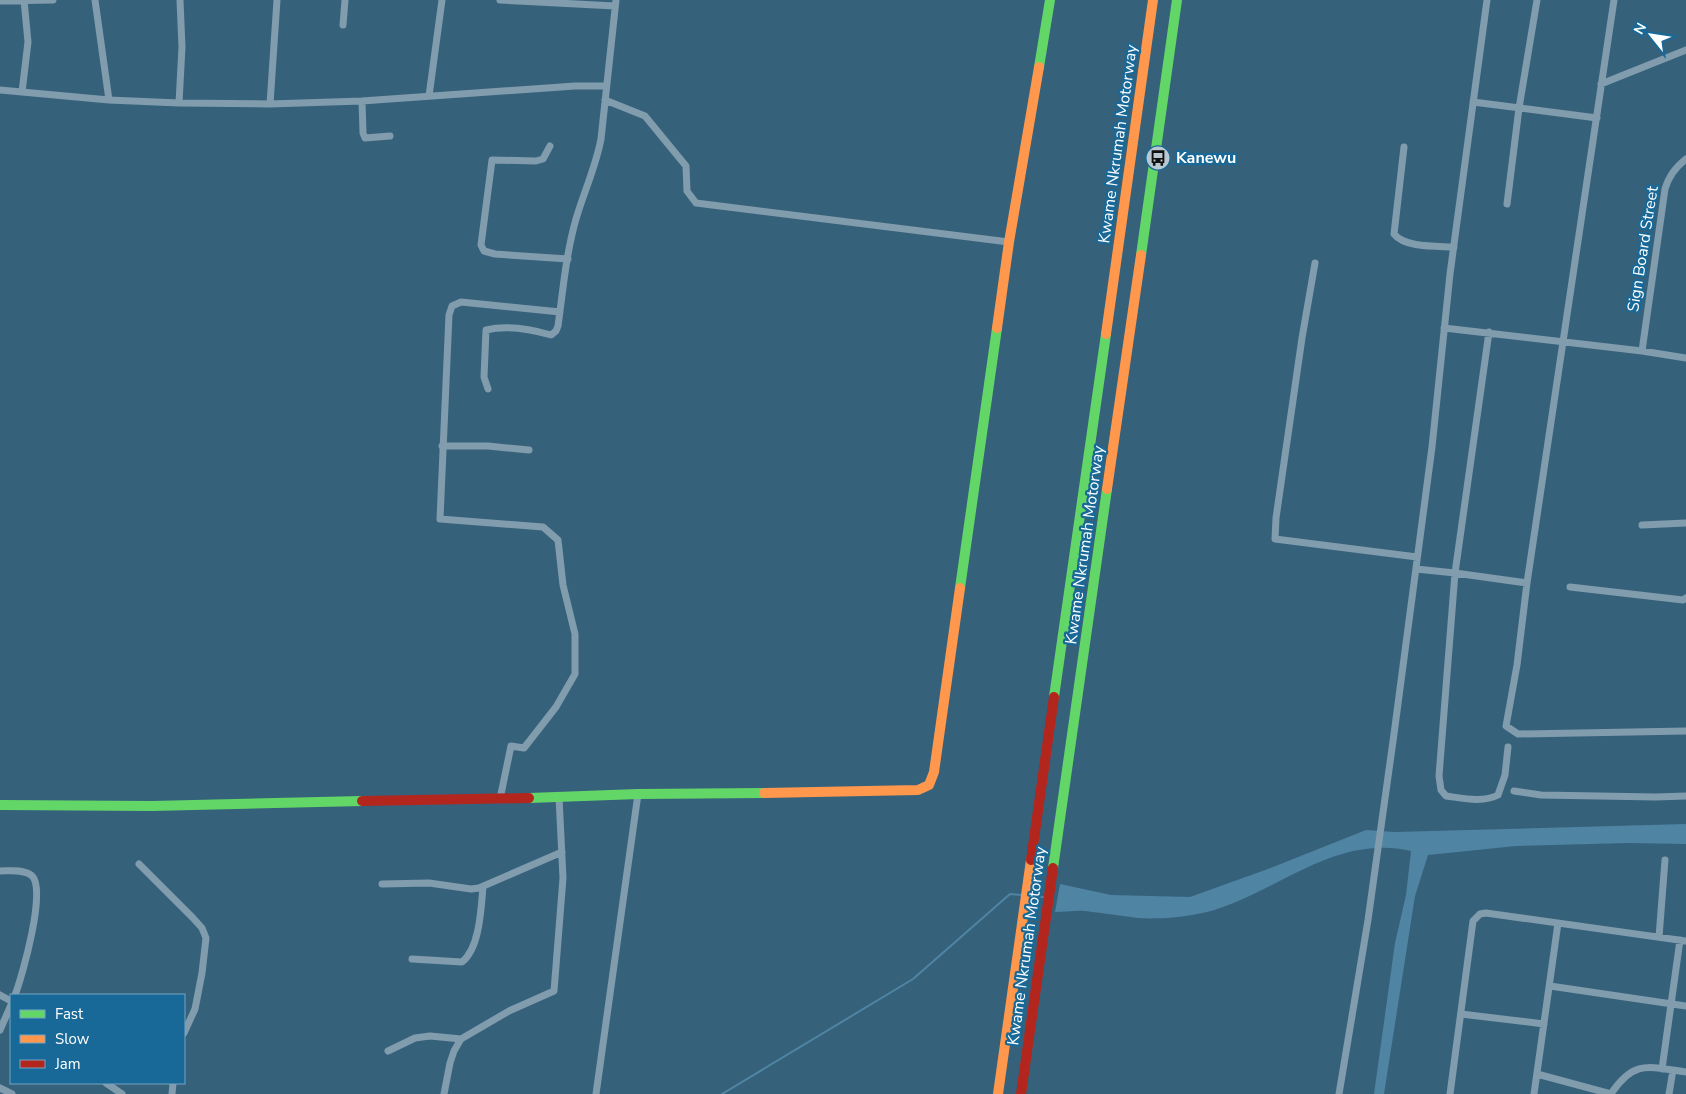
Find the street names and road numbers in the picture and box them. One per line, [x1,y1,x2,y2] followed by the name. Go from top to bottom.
[1093,42,1143,245] street label: Kwame Nkrumah Motorway
[1622,184,1664,313] street label: Sign Board Street
[1060,443,1110,646] street label: Kwame Nkrumah Motorway
[1002,844,1052,1047] street label: Kwame Nkrumah Motorway

